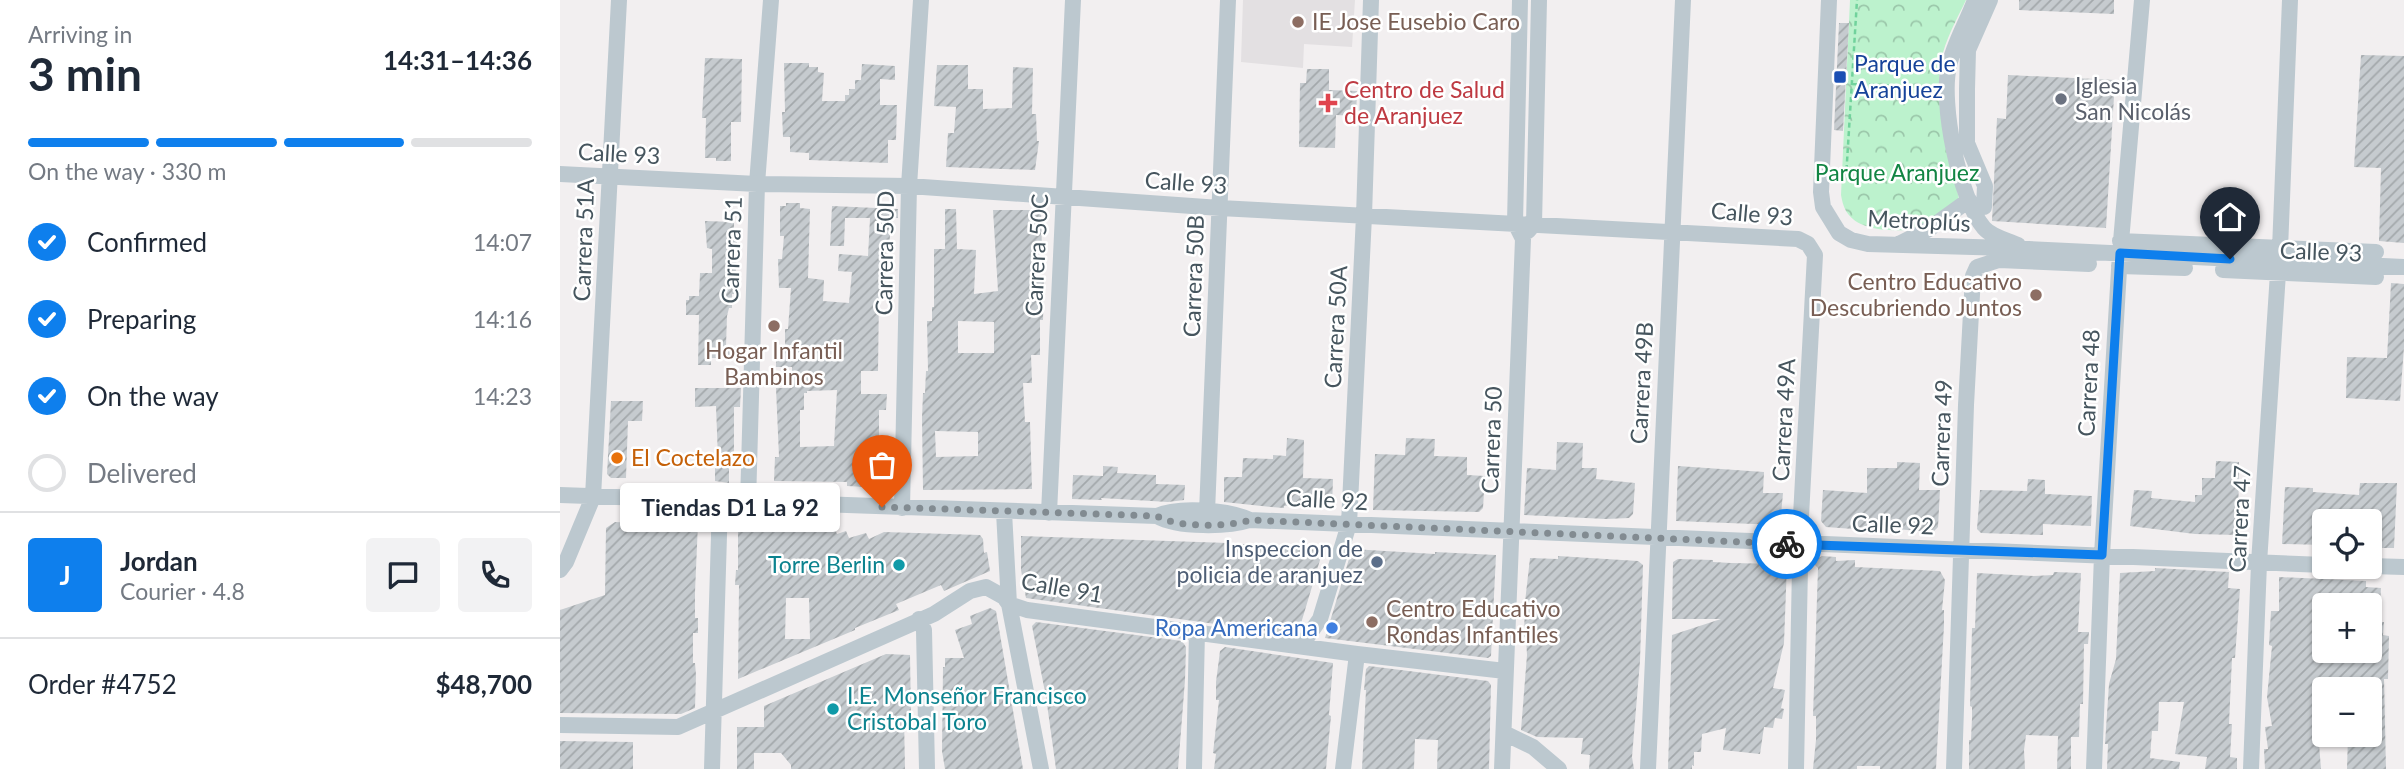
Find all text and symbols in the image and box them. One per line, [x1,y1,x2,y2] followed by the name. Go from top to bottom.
[1312,7,1520,35] place label: IE Jose Eusebio Caro
[1290,14,1306,30] marker: IE Jose Eusebio Caro
[28,20,132,48] text: Arriving in
[383,44,532,76] text: 14:31–14:36
[28,46,142,101] text: 3 min
[1854,49,1956,103] place label: Parque de Aranjuez
[1832,69,1848,85] marker: Parque de Aranjuez
[2075,71,2191,125] place label: Iglesia San Nicolás
[1344,75,1505,129] place label: Centro de Salud de Aranjuez
[2053,91,2069,107] marker: Iglesia San Nicolás
[1318,93,1338,113] marker: Centro de Salud de Aranjuez
[577,137,661,169] street label: Calle 93
[28,157,227,185] text: On the way · 330 m
[1815,158,1979,186] park label: Parque Aranjuez
[1144,165,1228,199] street label: Calle 93
[567,178,599,302] street label: Carrera 51A
[2200,187,2260,259] pin
[869,190,899,316] street label: Carrera 50D
[1019,193,1053,317] street label: Carrera 50C
[1710,195,1794,231] street label: Calle 93
[715,196,747,304] street label: Carrera 51
[2211,198,2249,236] icon: home
[1867,203,1971,237] street label: Metroplús
[1177,214,1209,338] street label: Carrera 50B
[28,223,66,261] icon: check
[87,226,207,258] text: Confirmed
[473,228,532,256] text: 14:07
[2279,236,2363,266] street label: Calle 93
[1318,264,1352,389] street label: Carrera 50A
[1810,267,2022,321] place label: Centro Educativo Descubriendo Juntos
[2028,287,2044,303] marker: Centro Educativo Descubriendo Juntos
[28,300,66,338] icon: check
[87,303,196,335] text: Preparing
[473,305,532,333] text: 14:16
[766,318,782,334] marker: Hogar Infantil Bambinos
[1624,321,1658,445] street label: Carrera 49B
[2071,329,2105,437] street label: Carrera 48
[705,336,843,390] place label: Hogar Infantil Bambinos
[1766,357,1800,482] street label: Carrera 49A
[28,377,66,415] icon: check
[1925,379,1957,487] street label: Carrera 49
[87,380,219,412] text: On the way
[473,382,532,410] text: 14:23
[1475,386,1507,494] street label: Carrera 50
[852,435,912,507] pin
[631,443,755,471] place label: El Coctelazo
[863,446,901,484] icon: bag
[609,450,625,466] marker: El Coctelazo
[87,457,197,489] text: Delivered
[2222,465,2256,573] street label: Carrera 47
[620,482,840,532] callout: Tiendas D1 La 92
[1285,483,1369,515] street label: Calle 92
[641,493,819,521] text: Tiendas D1 La 92
[1752,509,1822,579] courier
[1851,509,1935,539] street label: Calle 92
[2312,509,2382,747] map controls
[2312,509,2382,579] button: locate
[1768,525,1806,563] icon: bike
[1177,534,1363,588] place label: Inspeccion de policia de aranjuez
[366,538,440,612] button: chat
[458,538,532,612] button: phone
[120,545,198,577] text: Jordan
[768,550,885,578] place label: Torre Berlin
[1369,554,1385,570] marker: Inspeccion de policia de aranjuez
[891,557,907,573] marker: Torre Berlin
[59,559,71,591] text: J
[1019,566,1105,608] street label: Calle 91
[120,577,245,605] text: Courier · 4.8
[2312,593,2382,663] button: +
[1386,594,1561,648] place label: Centro Educativo Rondas Infantiles
[1155,613,1318,641] place label: Ropa Americana
[1364,614,1380,630] marker: Centro Educativo Rondas Infantiles
[1324,620,1340,636] marker: Ropa Americana
[28,668,177,700] text: Order #4752
[435,668,532,700] text: $48,700
[2312,677,2382,747] button: −
[847,681,1087,735] place label: I.E. Monseñor Francisco Cristobal Toro
[825,701,841,717] marker: I.E. Monseñor Francisco Cristobal Toro

